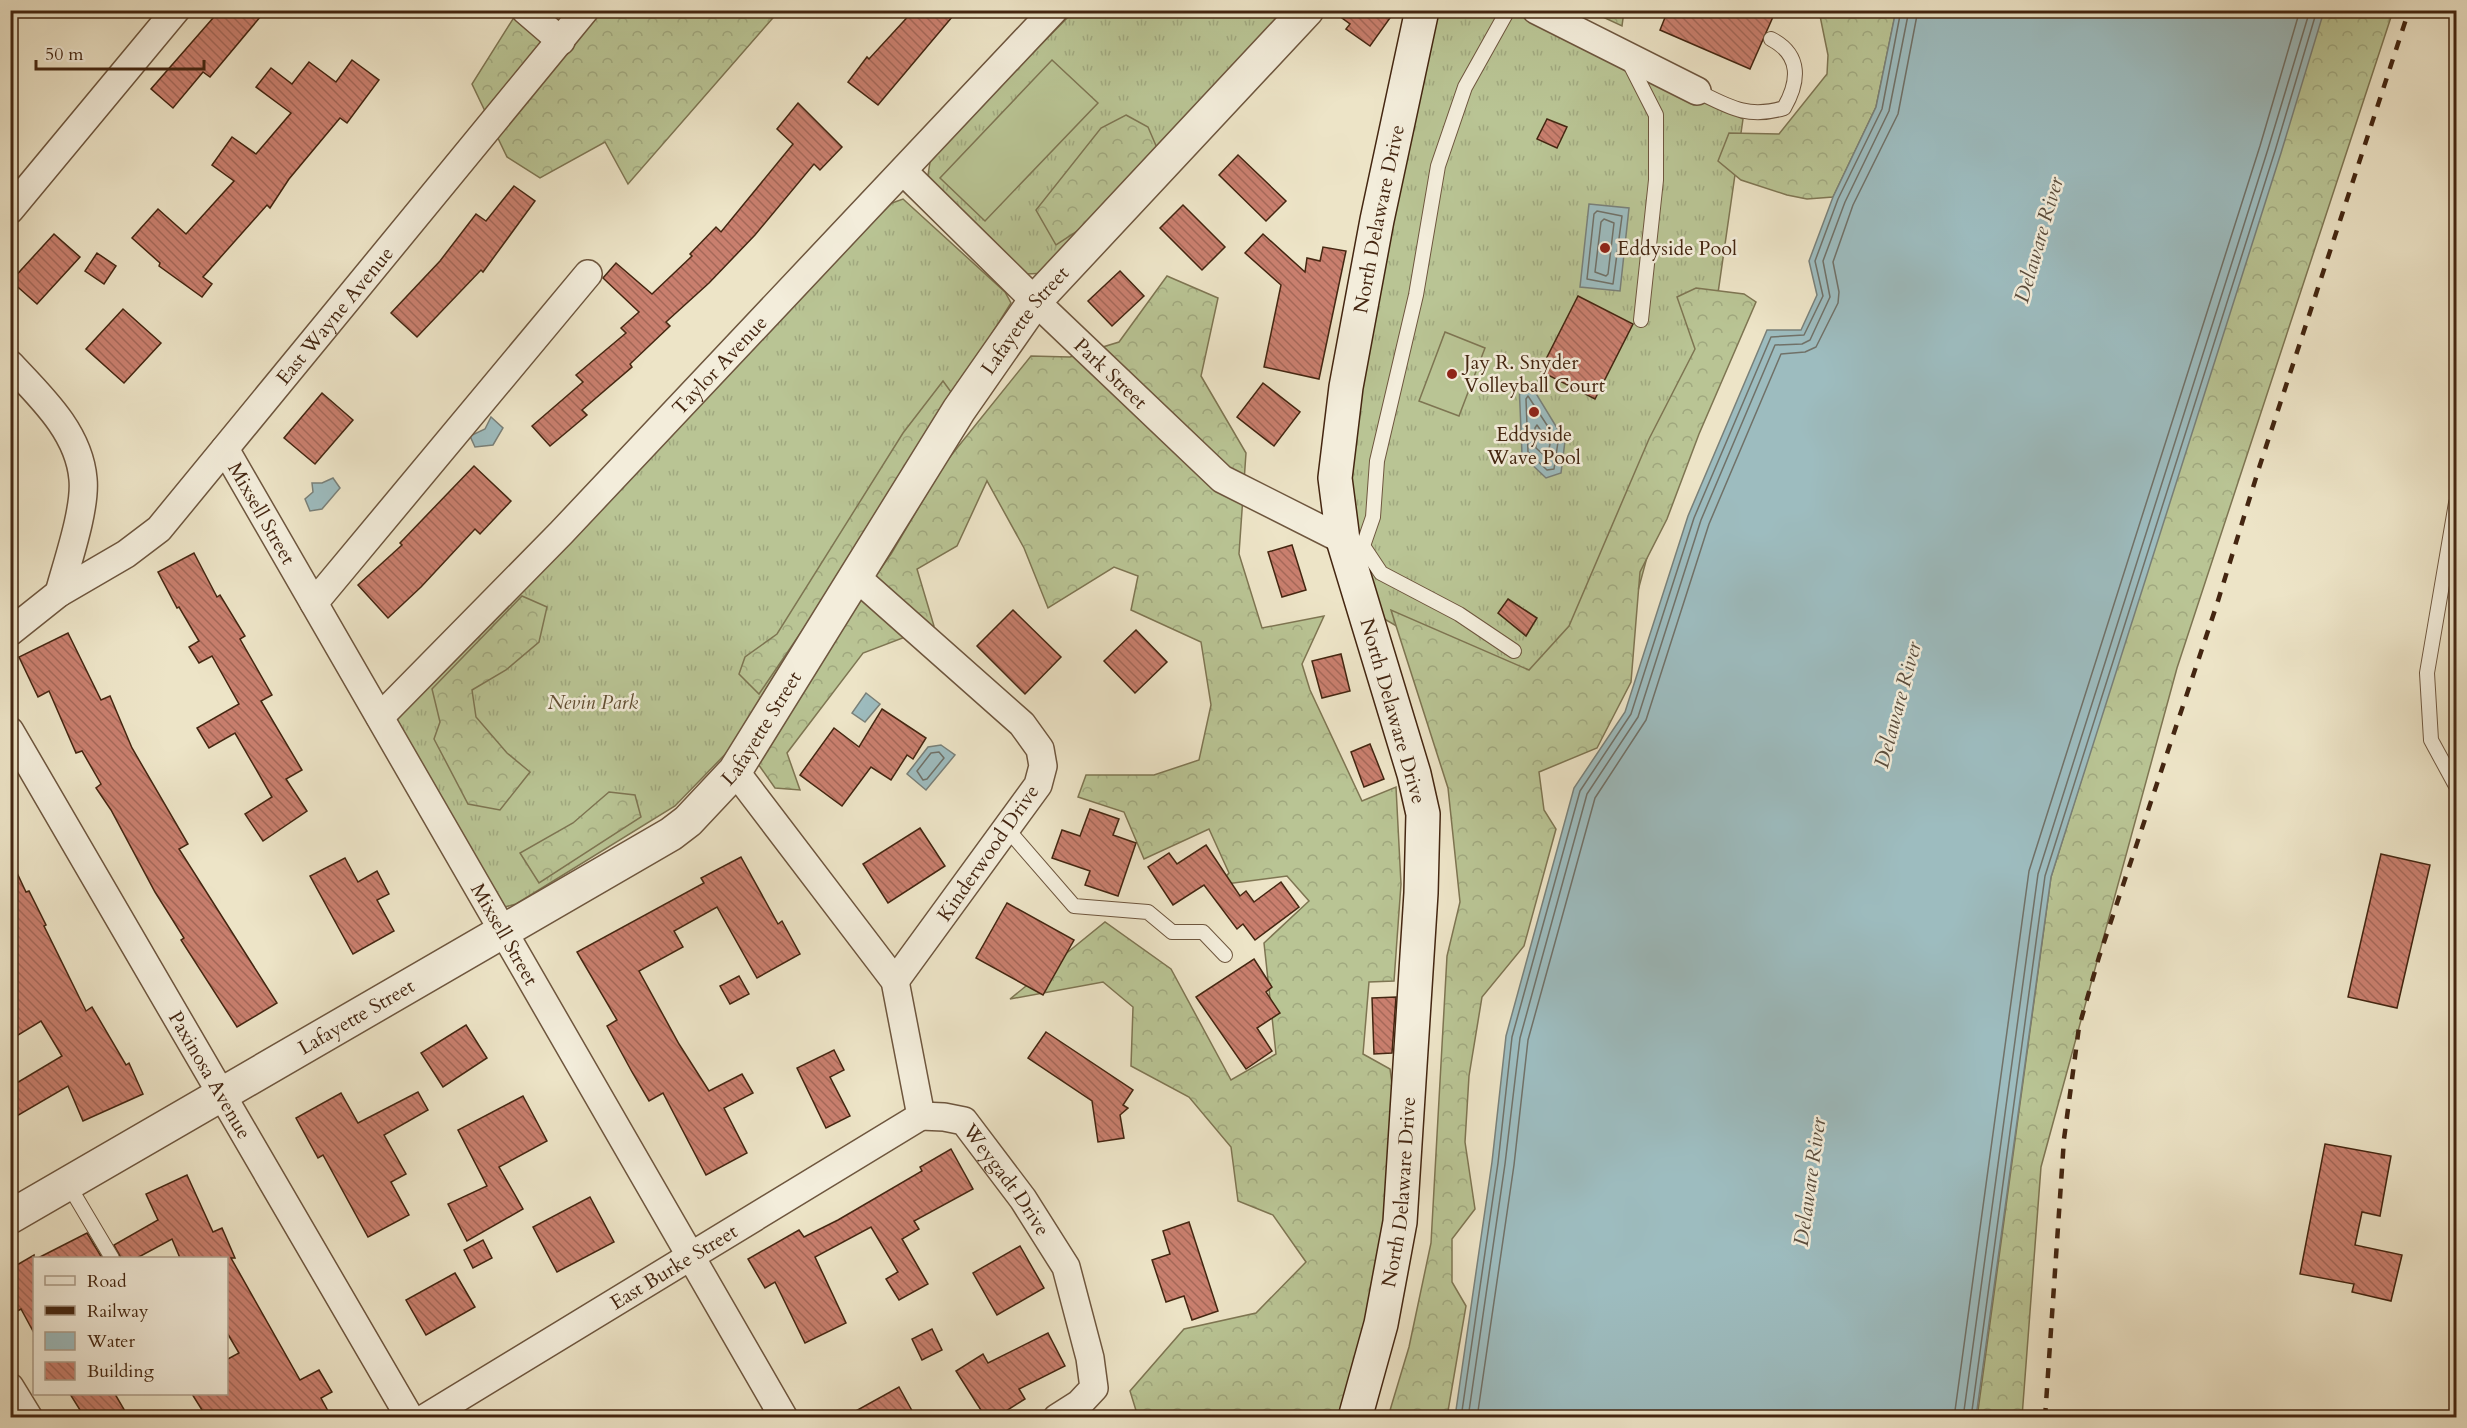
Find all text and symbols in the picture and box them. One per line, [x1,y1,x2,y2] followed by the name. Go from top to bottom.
[36,33,204,71] scale bar
[45,42,84,67] text: 50 m
[1346,122,1411,315] street label: North Delaware Drive
[2007,173,2071,306] water label: Delaware River
[1617,235,1737,262] place label: Eddyside Pool
[270,240,399,390] street label: East Wayne Avenue
[1598,241,1612,255] marker: Eddyside Pool
[974,259,1075,380] street label: Lafayette Street
[666,309,773,421] street label: Taylor Avenue
[1068,332,1154,415] street label: Park Street
[1461,349,1606,399] place label: Jay R. Snyder Volleyball Court
[1445,367,1459,381] marker: Jay R. Snyder Volleyball Court
[1527,405,1541,419] marker: Eddyside Wave Pool
[1486,421,1581,471] place label: Eddyside Wave Pool
[222,457,302,570] street label: Mixsell Street
[1354,615,1432,807] street label: North Delaware Drive
[1867,638,1929,771] water label: Delaware River
[715,665,808,791] street label: Lafayette Street
[548,689,638,716] park label: Nevin Park
[931,779,1045,927] street label: Kinderwood Drive
[465,878,545,991] street label: Mixsell Street
[293,972,420,1061] street label: Lafayette Street
[162,1006,258,1144] street label: Paxinosa Avenue
[1375,1096,1421,1290] street label: North Delaware Drive
[1787,1115,1834,1248] water label: Delaware River
[956,1117,1056,1241] street label: Weygadt Drive
[605,1217,743,1316] street label: East Burke Street
[33,1257,228,1395] legend
[87,1269,127,1294] text: Road
[87,1299,149,1324] text: Railway
[86,1329,136,1354] text: Water
[87,1359,155,1384] text: Building

